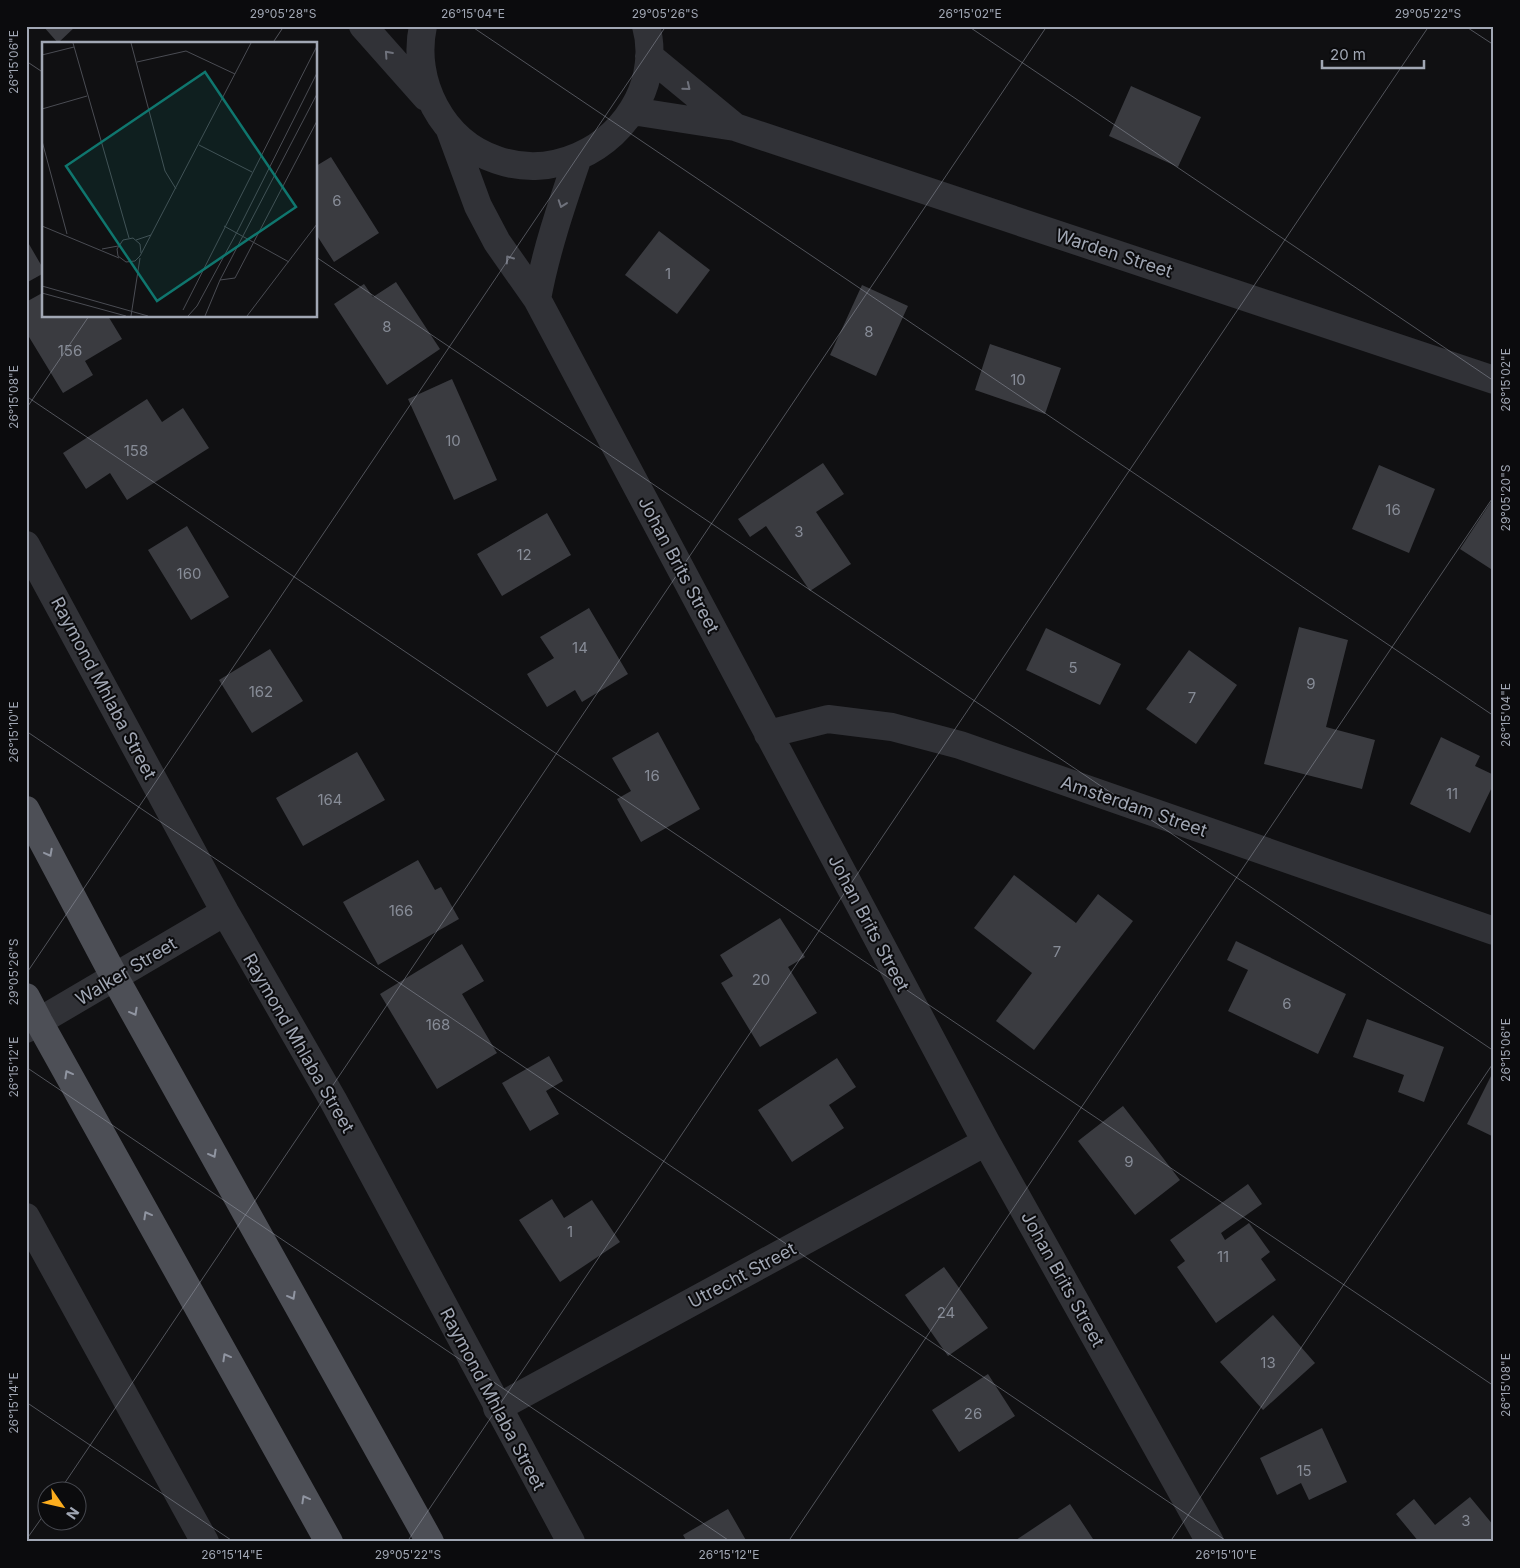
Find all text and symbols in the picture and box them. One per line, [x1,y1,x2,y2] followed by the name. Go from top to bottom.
[250,6,317,21] text: 29°05'28"S
[441,6,505,21] text: 26°15'04"E
[632,6,699,21] text: 29°05'26"S
[938,6,1002,21] text: 26°15'02"E
[1395,6,1462,21] text: 29°05'22"S
[6,30,21,94] text: 26°15'06"E
[1322,38,1425,70] scale bar
[42,42,318,318] inset map
[1330,45,1366,64] text: 20 m
[385,50,394,59] one-way arrow
[681,82,690,90] one-way arrow
[332,191,342,210] house number: 6
[558,199,568,207] one-way arrow
[1053,224,1175,282] street label: Warden Street
[506,255,515,265] one-way arrow
[665,264,671,283] house number: 1
[382,317,392,336] house number: 8
[864,322,874,341] house number: 8
[58,341,82,360] house number: 156
[1498,348,1513,412] text: 26°15'02"E
[6,365,21,429] text: 26°15'08"E
[1010,370,1026,389] house number: 10
[445,431,461,450] house number: 10
[124,441,148,460] house number: 158
[1498,464,1513,531] text: 29°05'20"S
[634,493,724,637] street label: Johan Brits Street
[1385,500,1401,519] house number: 16
[794,522,804,541] house number: 3
[516,545,532,564] house number: 12
[177,564,201,583] house number: 160
[47,593,161,783] street label: Raymond Mhlaba Street
[572,638,588,657] house number: 14
[1068,658,1078,677] house number: 5
[1306,674,1316,693] house number: 9
[249,682,273,701] house number: 162
[1498,683,1513,747] text: 26°15'04"E
[1188,688,1196,707] house number: 7
[6,701,21,763] text: 26°15'10"E
[644,766,660,785] house number: 16
[1058,771,1210,841] street label: Amsterdam Street
[1446,784,1458,803] house number: 11
[317,790,343,809] house number: 164
[43,848,53,857] one-way arrow
[824,851,914,995] street label: Johan Brits Street
[389,901,413,920] house number: 166
[72,933,180,1009] street label: Walker Street
[6,938,21,1005] text: 29°05'26"S
[1053,942,1061,961] house number: 7
[239,950,359,1136] street label: Raymond Mhlaba Street
[752,970,770,989] house number: 20
[1282,994,1292,1013] house number: 6
[127,1007,137,1016] one-way arrow
[426,1015,450,1034] house number: 168
[1498,1018,1513,1082] text: 26°15'06"E
[6,1036,21,1098] text: 26°15'12"E
[64,1070,74,1079] one-way arrow
[207,1148,217,1157] one-way arrow
[1124,1152,1134,1171] house number: 9
[1017,1208,1109,1351] street label: Johan Brits Street
[143,1212,153,1221] one-way arrow
[567,1222,573,1241] house number: 1
[685,1238,800,1312] street label: Utrecht Street
[1217,1247,1229,1266] house number: 11
[286,1290,296,1299] one-way arrow
[937,1303,955,1322] house number: 24
[436,1304,550,1494] street label: Raymond Mhlaba Street
[1260,1353,1276,1372] house number: 13
[1498,1353,1513,1417] text: 26°15'08"E
[222,1354,232,1363] one-way arrow
[6,1372,21,1434] text: 26°15'14"E
[964,1404,982,1423] house number: 26
[1296,1461,1312,1480] house number: 15
[38,1480,88,1530] north arrow
[302,1496,312,1505] one-way arrow
[63,1504,83,1523] text: N
[1461,1511,1471,1530] house number: 3
[201,1547,263,1562] text: 26°15'14"E
[375,1547,442,1562] text: 29°05'22"S
[698,1547,760,1562] text: 26°15'12"E
[1195,1547,1257,1562] text: 26°15'10"E

